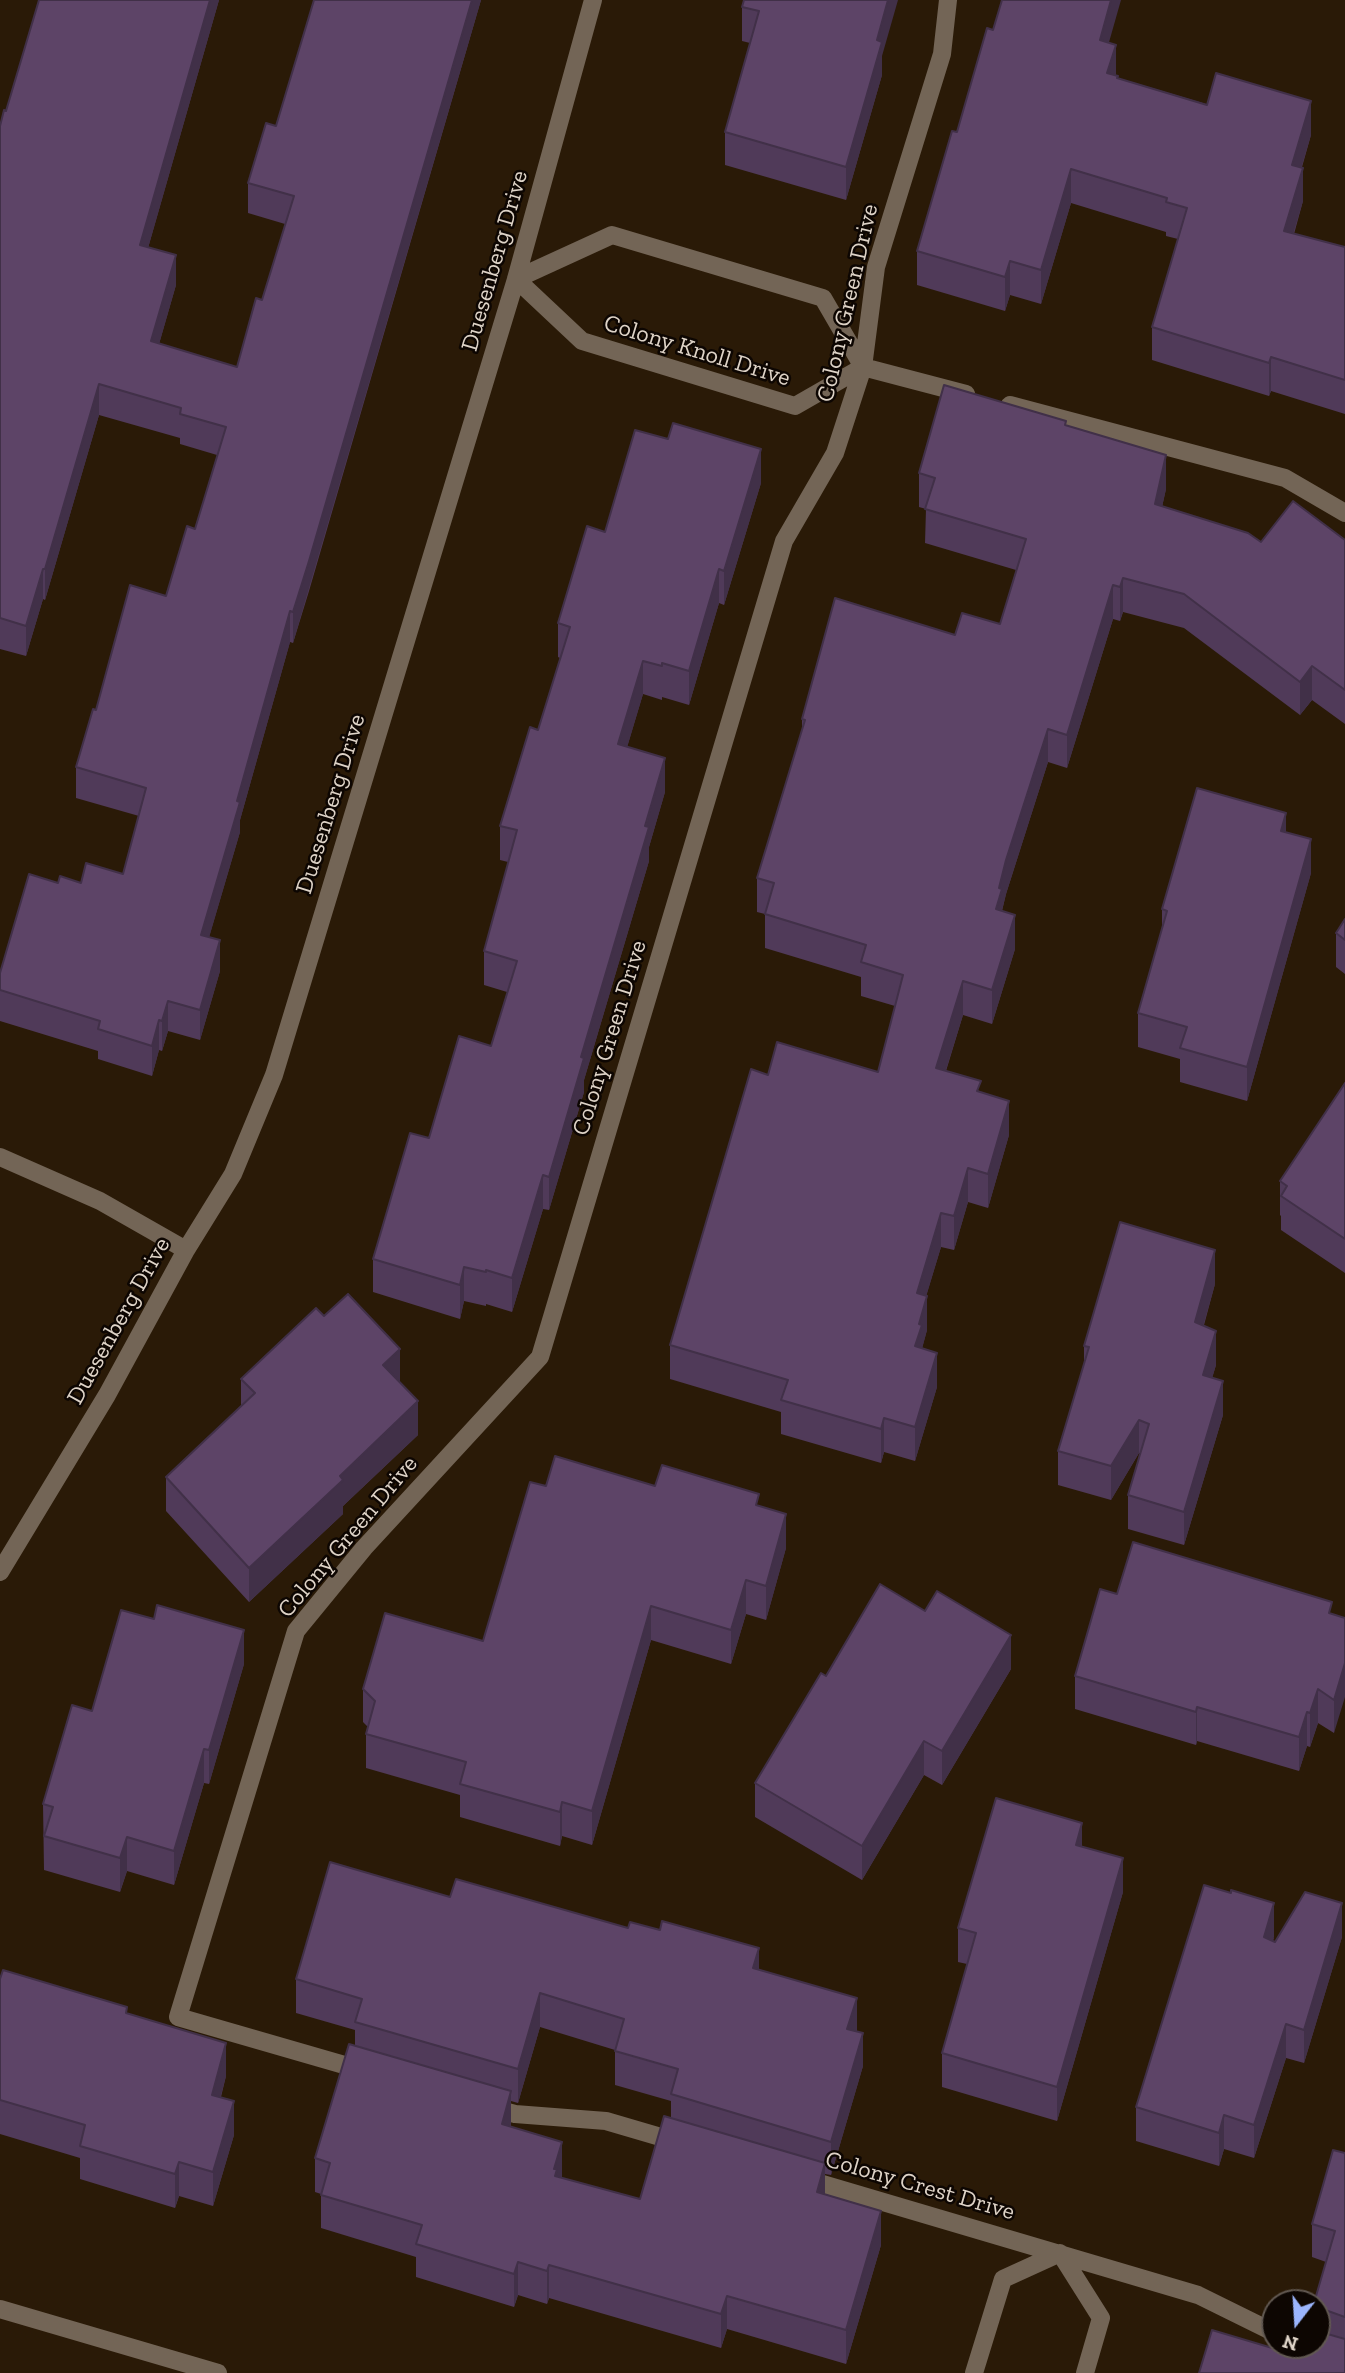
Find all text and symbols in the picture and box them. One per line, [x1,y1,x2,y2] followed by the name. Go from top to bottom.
[455,167,535,355] street label: Duesenberg Drive
[811,201,885,405] street label: Colony Green Drive
[600,309,794,393] street label: Colony Knoll Drive
[290,711,372,897] street label: Duesenberg Drive
[567,937,653,1139] street label: Colony Green Drive
[61,1232,177,1410] street label: Duesenberg Drive
[272,1450,424,1624] street label: Colony Green Drive
[822,2145,1018,2227] street label: Colony Crest Drive
[1261,2289,1331,2359] north arrow
[1280,2330,1301,2356] text: N

